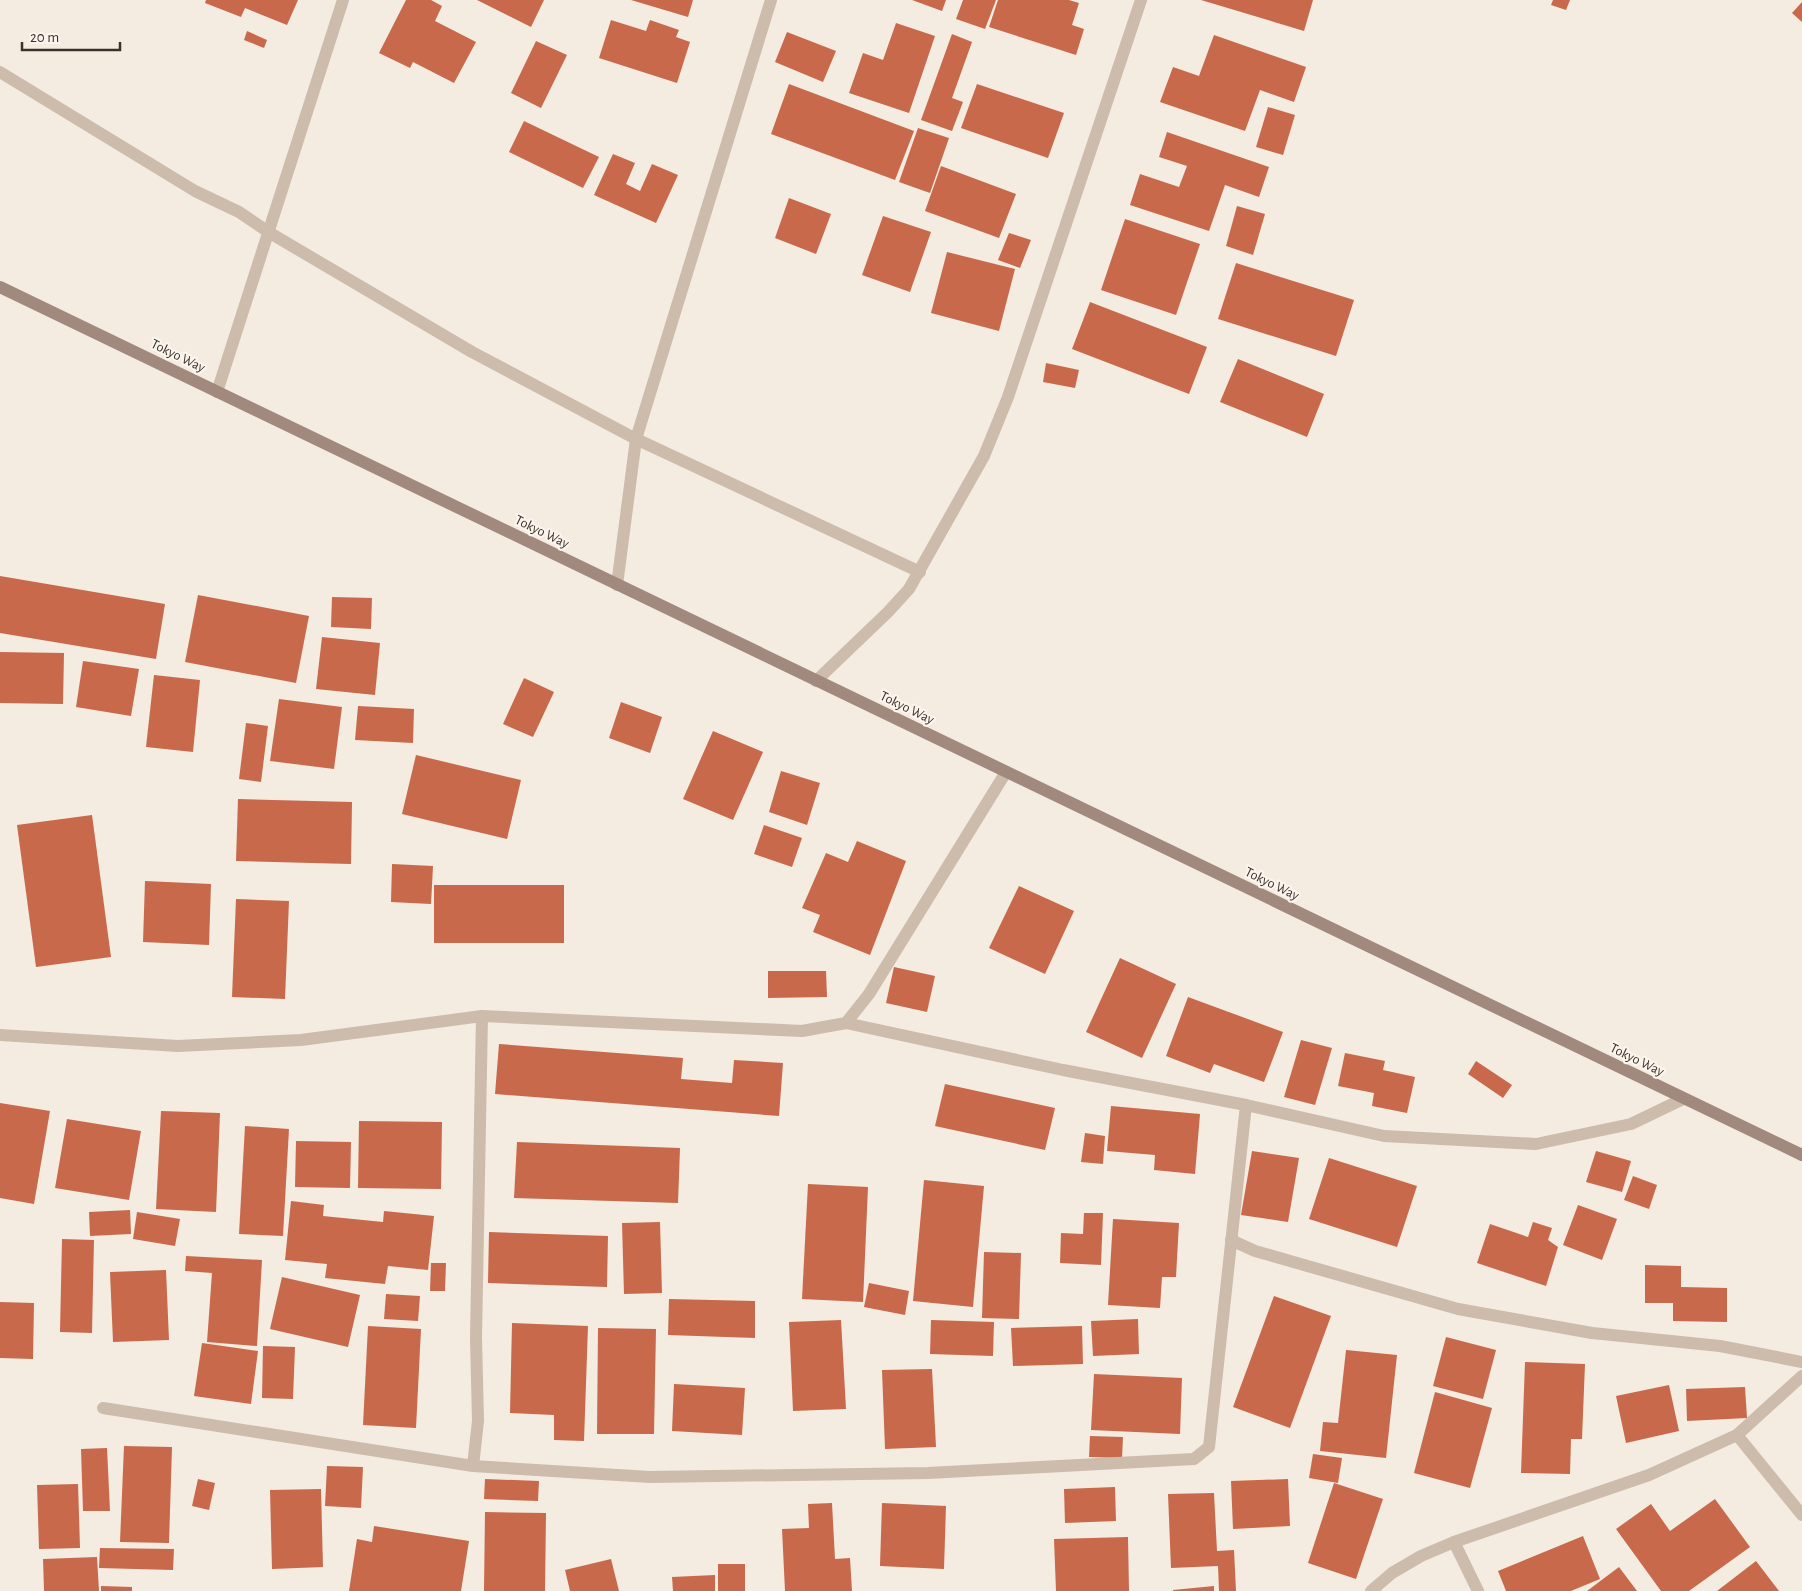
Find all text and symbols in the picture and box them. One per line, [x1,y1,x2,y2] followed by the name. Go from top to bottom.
[22,20,120,52] scale bar
[30,30,59,45] text: 20 m
[149,337,207,375] street label: Tokyo Way
[513,513,571,551] street label: Tokyo Way
[878,689,936,727] street label: Tokyo Way
[1243,865,1301,903] street label: Tokyo Way
[1608,1041,1666,1079] street label: Tokyo Way

